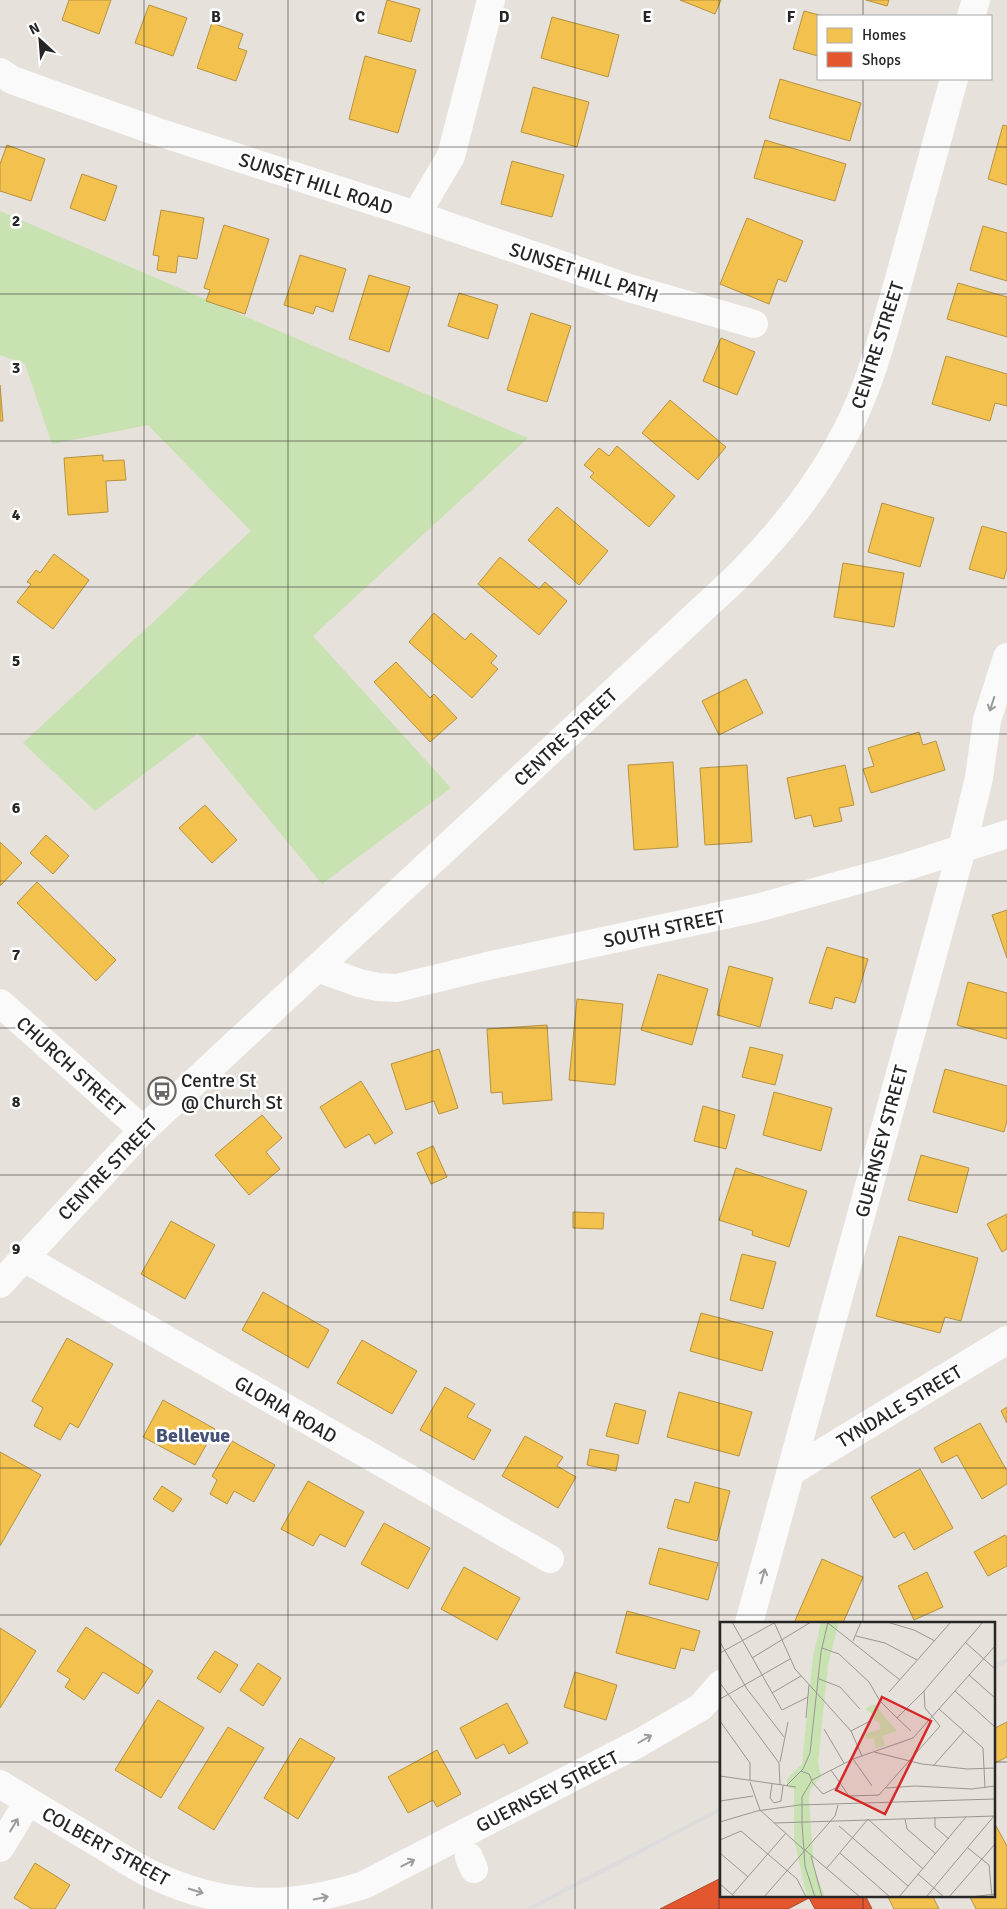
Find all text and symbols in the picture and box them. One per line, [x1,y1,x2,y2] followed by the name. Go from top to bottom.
[211,7,221,27] text: B
[355,7,365,27] text: C
[499,7,510,27] text: D
[642,7,652,27] text: E
[787,7,796,27] text: F
[15,15,65,65] north arrow
[817,15,992,80] legend
[26,19,43,39] text: N
[862,26,906,44] text: Homes
[862,51,901,69] text: Shops
[236,148,396,220] street label: SUNSET HILL ROAD
[12,211,20,231] text: 2
[506,238,661,308] street label: SUNSET HILL PATH
[846,278,910,412] street label: CENTRE STREET
[12,358,20,378] text: 3
[12,505,21,525] text: 4
[12,651,20,671] text: 5
[509,683,623,792] street label: CENTRE STREET
[987,696,996,711] one-way arrow
[12,798,21,818] text: 6
[601,904,728,954] street label: SOUTH STREET
[12,945,21,965] text: 7
[11,1012,130,1122] street label: CHURCH STREET
[850,1062,914,1220] street label: GUERNSEY STREET
[181,1069,283,1115] place label: Centre St @ Church St
[147,1076,177,1106] bus stop icon: Centre St @ Church St
[12,1092,21,1112] text: 8
[53,1113,163,1226] street label: CENTRE STREET
[12,1239,21,1259] text: 9
[833,1360,967,1454] street label: TYNDALE STREET
[230,1371,341,1449] street label: GLORIA ROAD
[156,1423,230,1448] district label: Bellevue
[758,1568,768,1584] one-way arrow
[720,1622,994,1896] inset map
[638,1734,652,1744] one-way arrow
[472,1745,623,1838] street label: GUERNSEY STREET
[38,1802,174,1892] street label: COLBERT STREET
[9,1818,19,1832] one-way arrow
[400,1858,415,1867] one-way arrow
[187,1887,203,1897] one-way arrow
[313,1892,329,1902] one-way arrow

